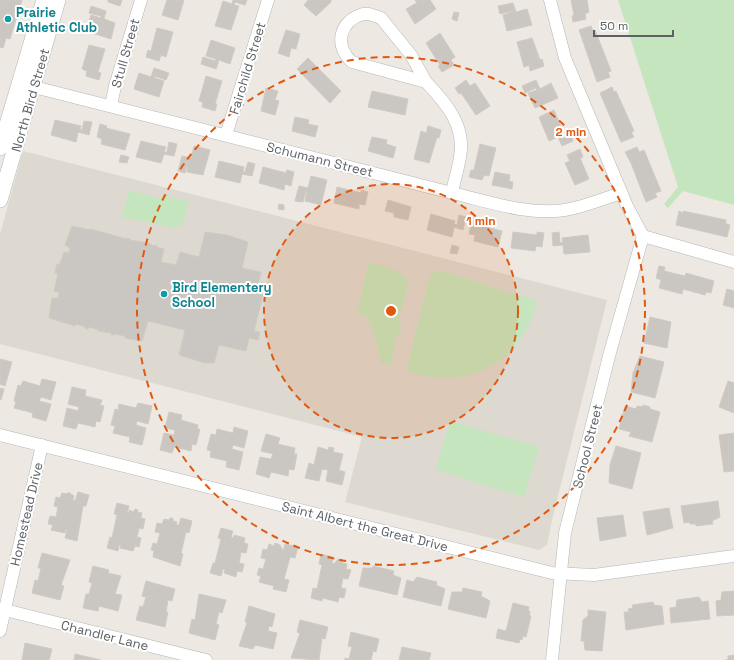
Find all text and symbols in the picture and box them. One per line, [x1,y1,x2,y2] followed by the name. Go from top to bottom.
[16,4,97,36] place label: Prairie Athletic Club
[594,12,673,38] scale bar
[3,14,13,24] marker: Prairie Athletic Club
[107,16,143,90] street label: Stull Street
[600,18,628,34] text: 50 m
[225,20,270,116] street label: Fairchild Street
[8,46,53,154] street label: North Bird Street
[555,124,587,140] text: 2 min
[265,138,375,181] street label: Schumann Street
[466,213,496,229] text: 1 min
[172,279,272,311] place label: Bird Elementery School
[159,289,169,299] marker: Bird Elementery School
[384,304,398,318] centre of rings
[569,402,606,490] street label: School Street
[6,461,47,568] street label: Homestead Drive
[280,498,450,555] street label: Saint Albert the Great Drive
[59,616,150,655] street label: Chandler Lane

